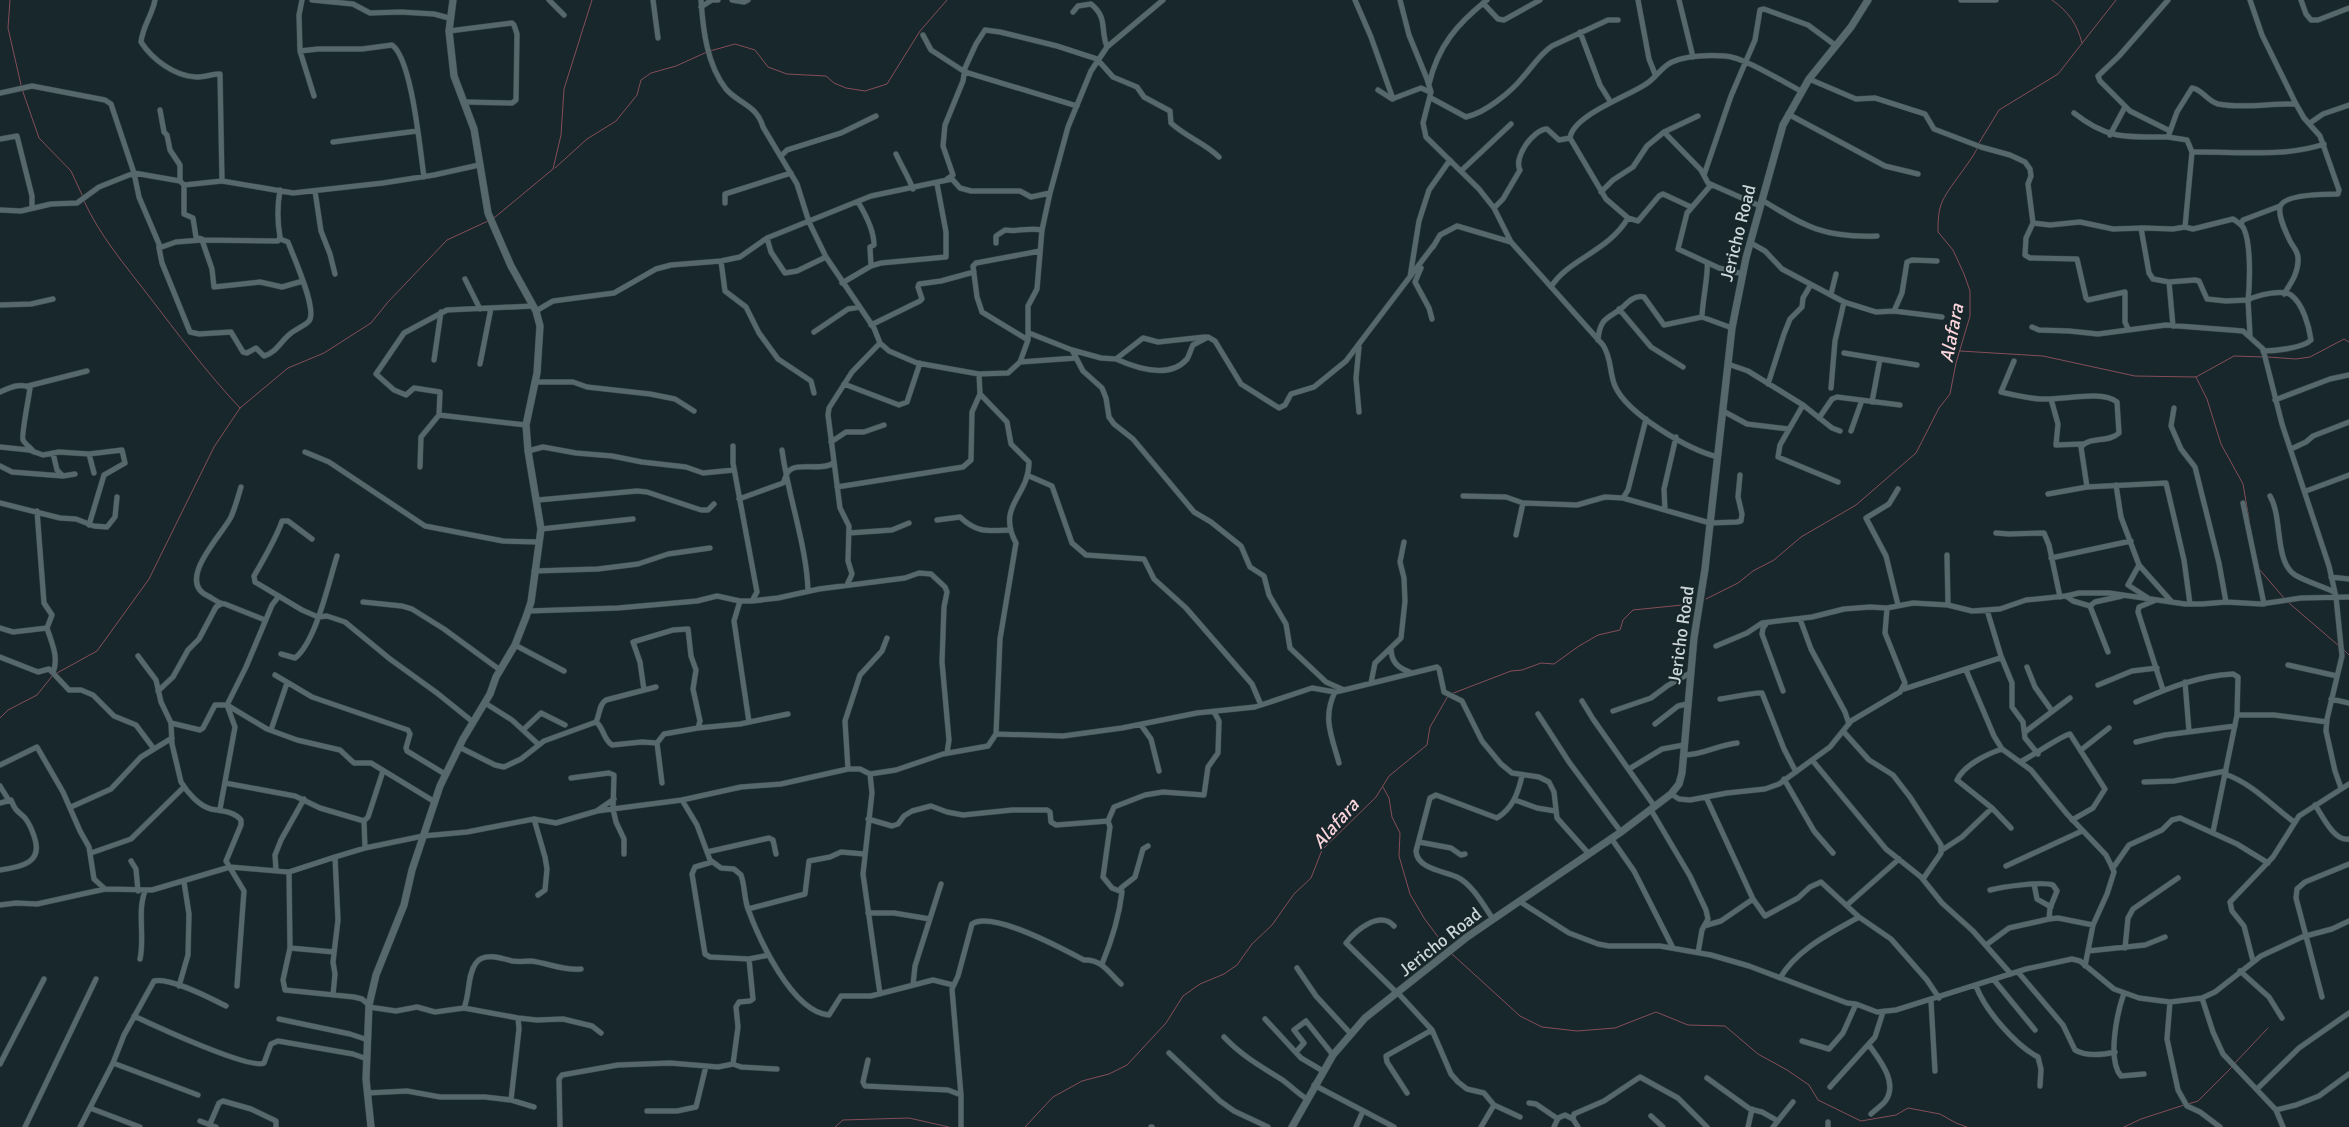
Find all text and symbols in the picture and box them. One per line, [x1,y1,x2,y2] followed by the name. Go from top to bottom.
[1715,182,1761,284] street label: Jericho Road
[1935,301,1970,365] water label: Alafara
[1663,584,1699,686] street label: Jericho Road
[1307,793,1365,854] water label: Alafara
[1394,903,1486,981] street label: Jericho Road

